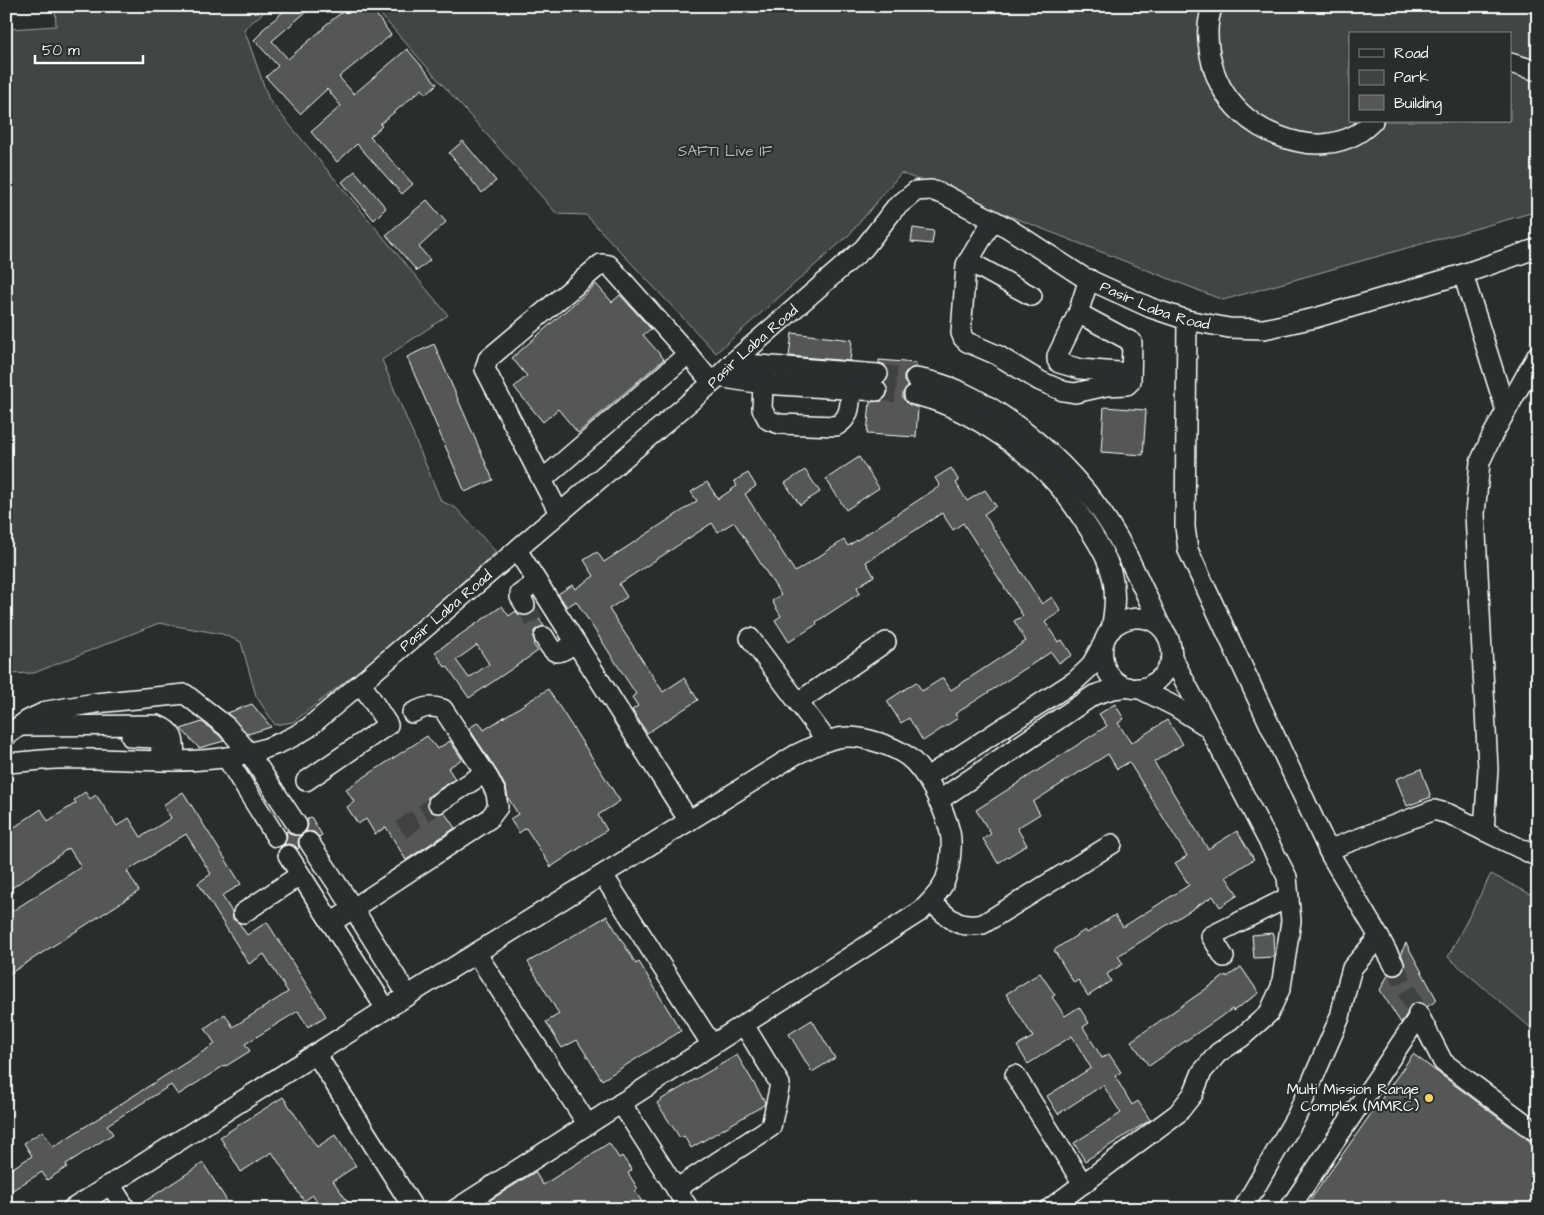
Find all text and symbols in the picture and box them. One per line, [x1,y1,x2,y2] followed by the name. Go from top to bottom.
[35,32,142,64] scale bar
[1349,32,1512,122] legend
[42,40,80,61] text: 50 m
[1394,43,1429,64] text: Road
[1394,67,1429,88] text: Park
[1394,93,1442,115] text: Building
[678,141,773,162] park label: SAFTI Live IF
[1097,276,1212,335] street label: Pasir Laba Road
[703,300,803,393] street label: Pasir Laba Road
[395,565,497,657] street label: Pasir Laba Road
[1287,1079,1419,1117] place label: Multi Mission Range Complex (MMRC)
[1423,1092,1435,1104] marker: Multi Mission Range Complex (MMRC)

